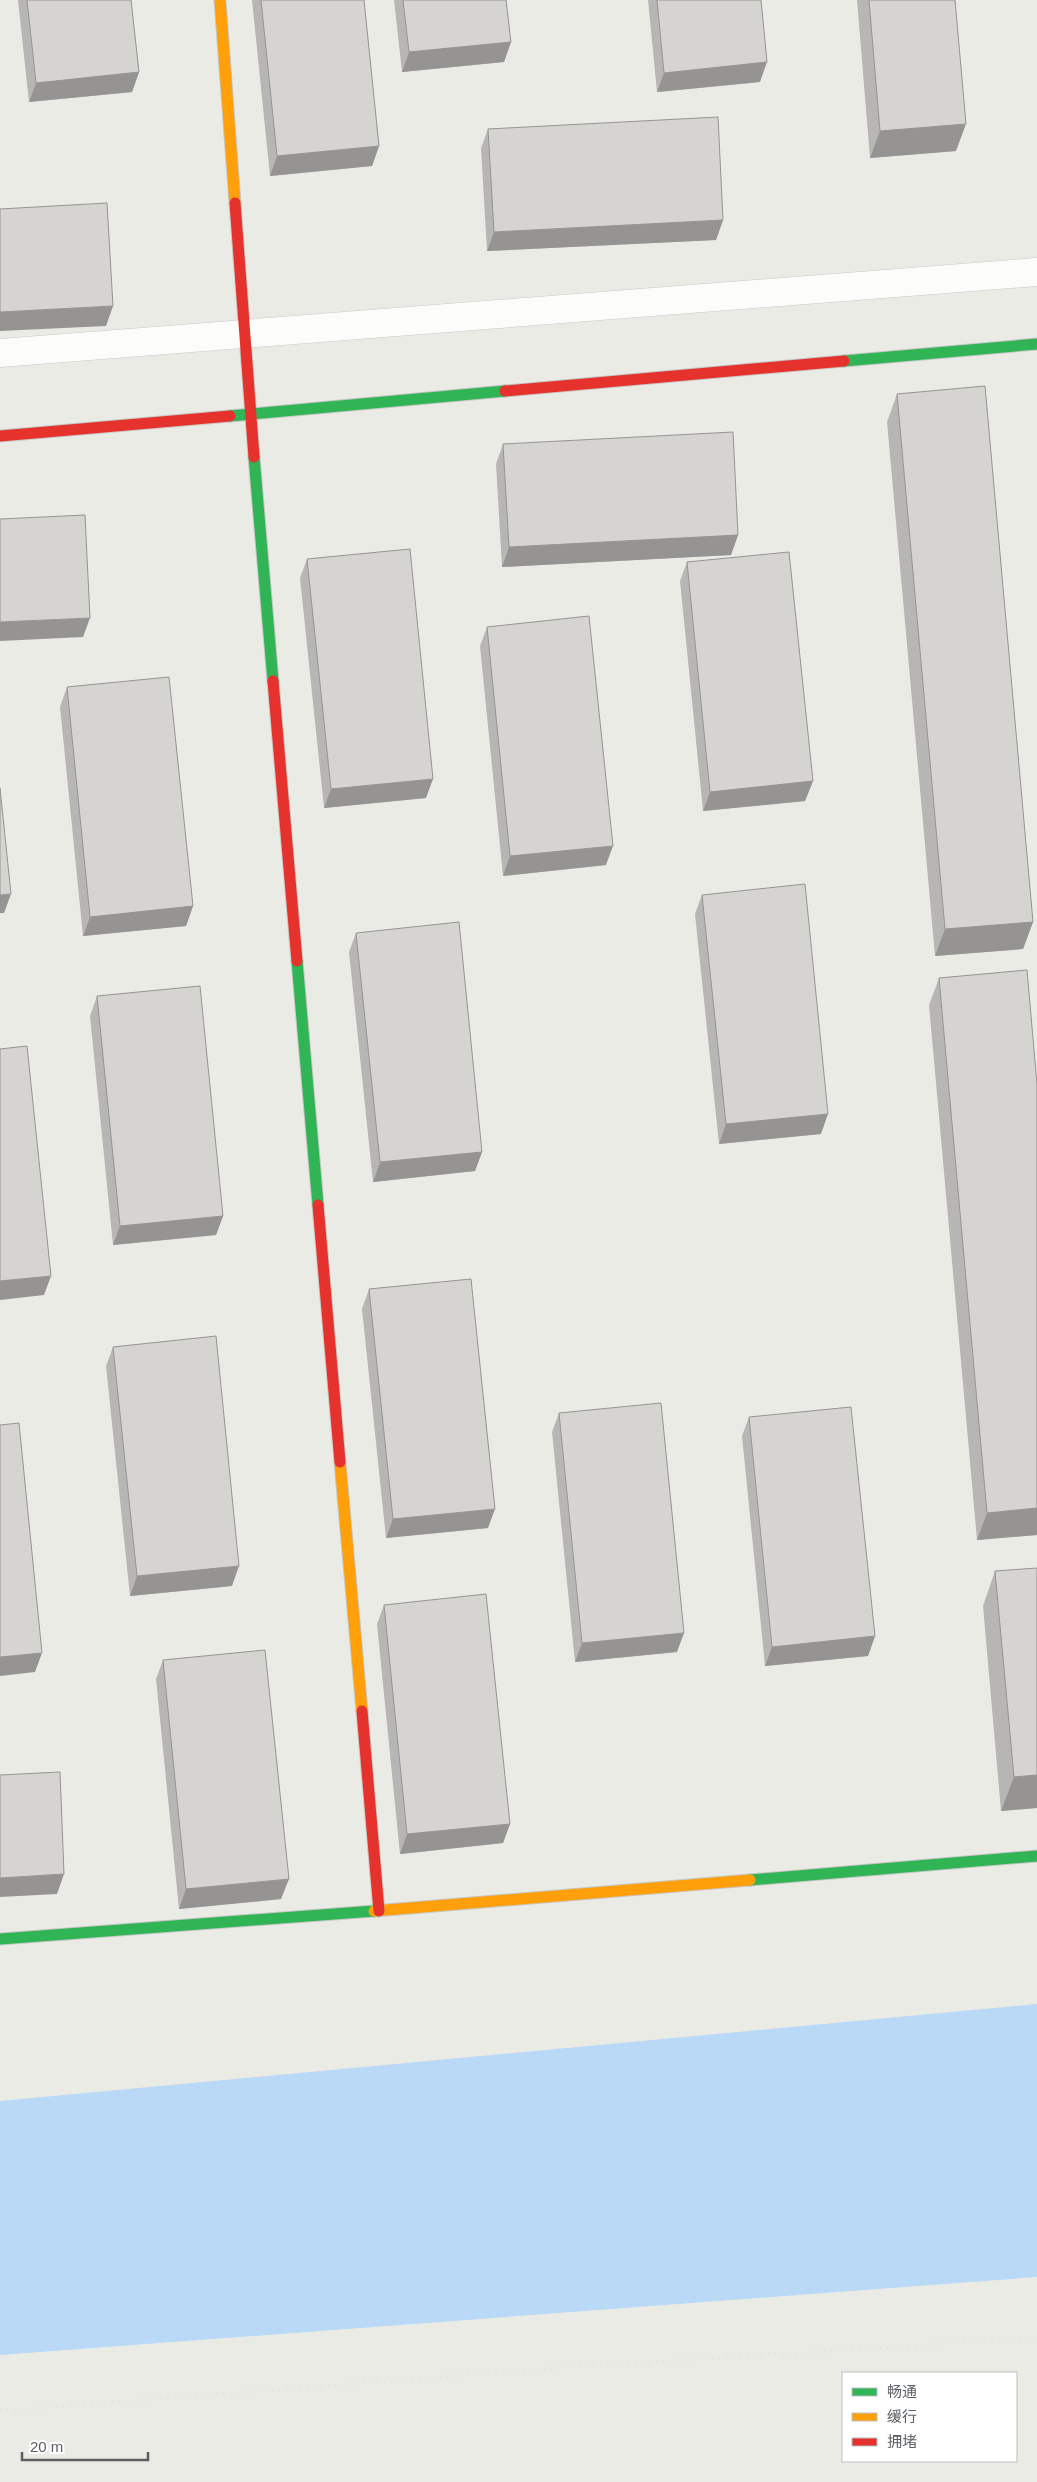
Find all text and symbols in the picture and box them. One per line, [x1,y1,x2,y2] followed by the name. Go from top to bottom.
[842,2372,1017,2462] legend
[887,2383,917,2400] text: 畅通
[887,2408,917,2425] text: 缓行
[22,2430,149,2462] scale bar
[887,2433,917,2450] text: 拥堵
[30,2438,63,2455] text: 20 m

